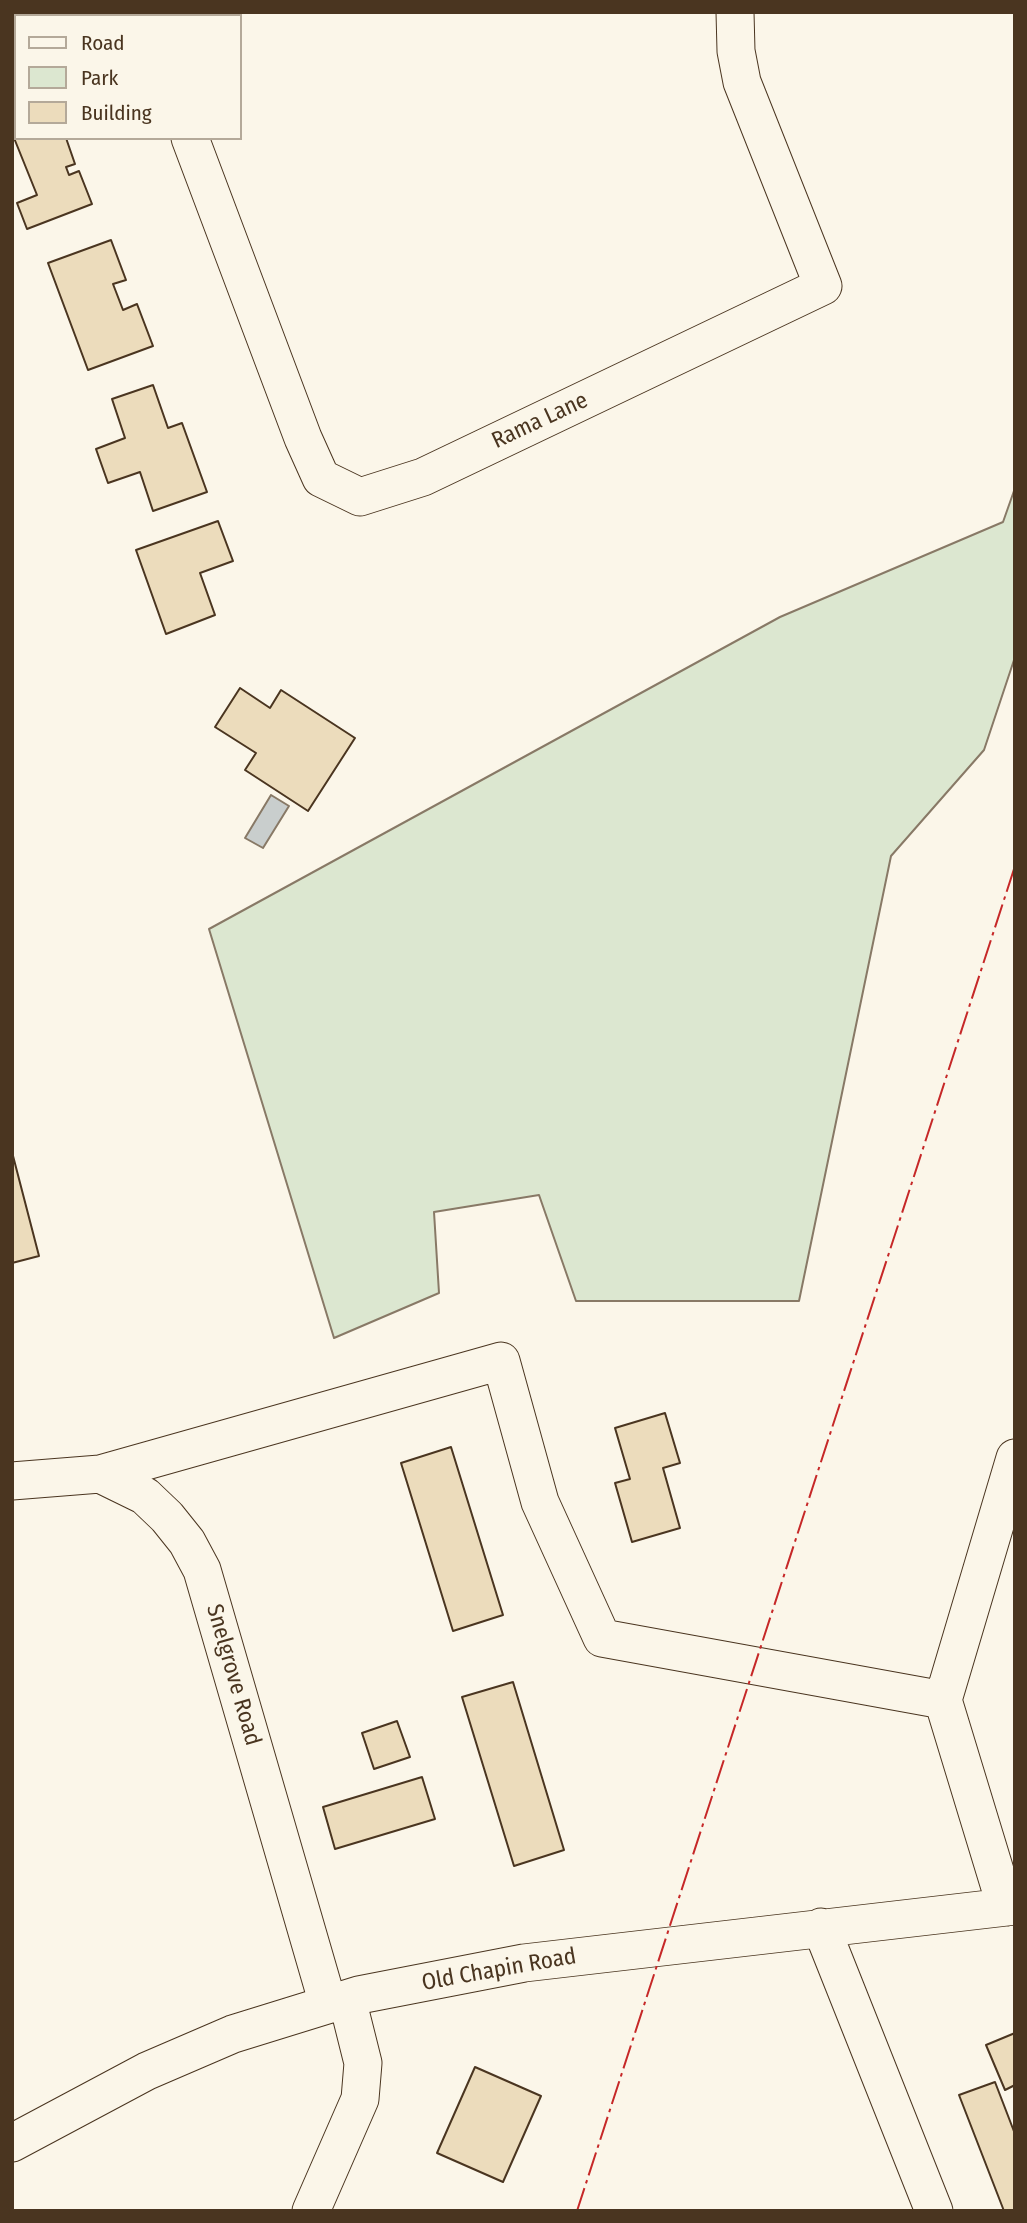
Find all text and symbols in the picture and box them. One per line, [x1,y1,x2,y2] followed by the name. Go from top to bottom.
[14,14,242,140] legend
[81,30,125,56] text: Road
[81,65,118,91] text: Park
[81,100,152,126] text: Building
[488,387,592,455] street label: Rama Lane
[200,1601,266,1749] street label: Snelgrove Road
[420,1943,578,1997] street label: Old Chapin Road

